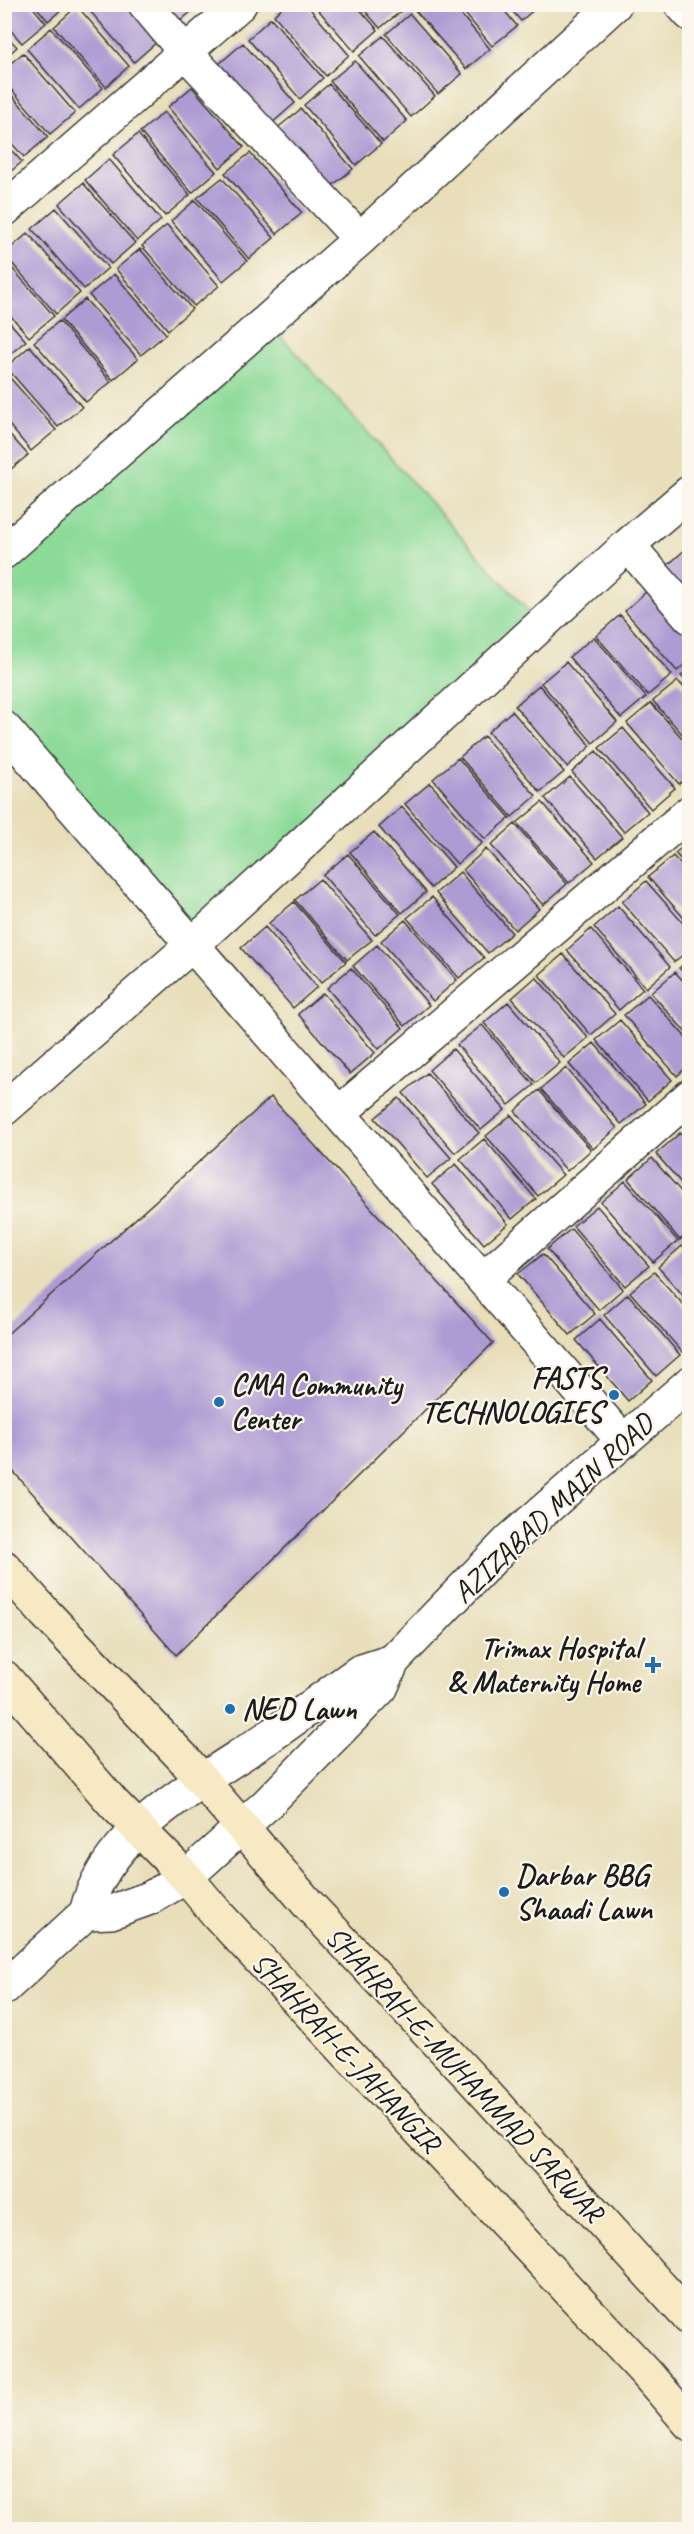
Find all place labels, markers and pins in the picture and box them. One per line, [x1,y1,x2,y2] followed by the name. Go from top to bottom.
[421,1359,609,1431] place label: FASTS TECHNOLOGIES
[231,1366,404,1438] place label: CMA Community Center
[607,1388,621,1402] marker: FASTS TECHNOLOGIES
[212,1395,226,1409] marker: CMA Community Center
[448,1629,646,1702] place label: Trimax Hospital & Maternity Home
[644,1656,662,1674] marker: Trimax Hospital & Maternity Home
[242,1690,358,1728] place label: NED Lawn
[223,1702,237,1716] marker: NED Lawn
[516,1856,653,1928] place label: Darbar BBG Shaadi Lawn
[497,1885,511,1899] marker: Darbar BBG Shaadi Lawn

